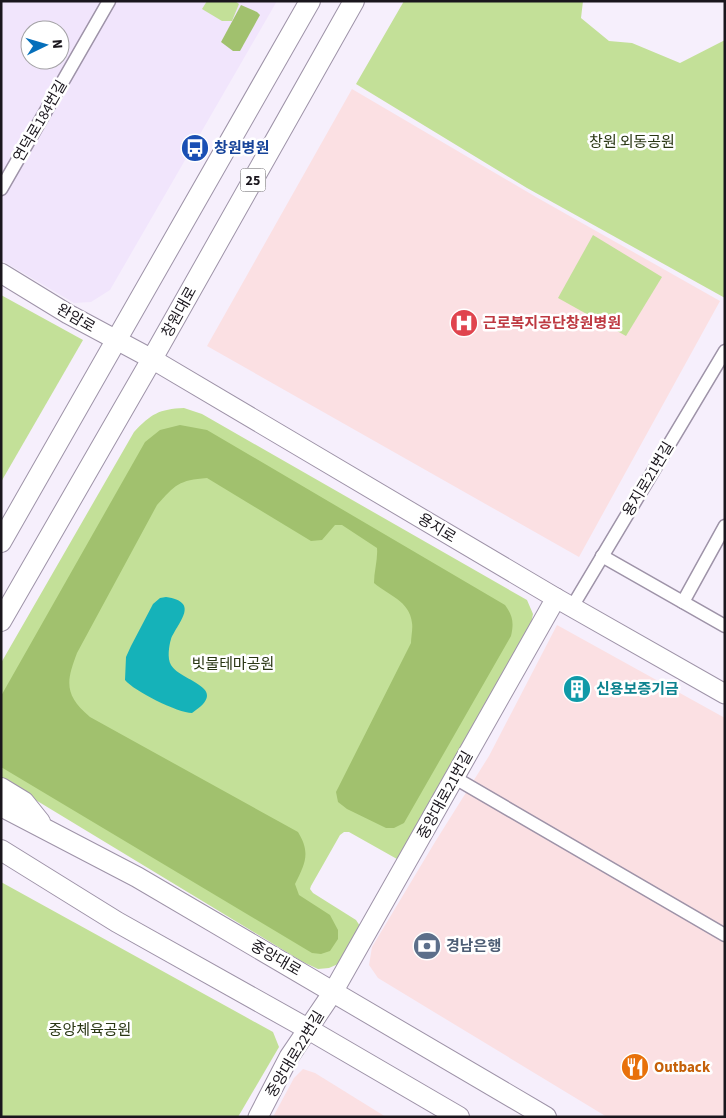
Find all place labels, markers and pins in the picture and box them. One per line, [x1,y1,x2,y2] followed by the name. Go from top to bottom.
[180,133,210,163] bus stop icon: 창원병원
[214,138,269,159] place label: 창원병원
[449,308,479,338] hospital icon: 근로복지공단창원병원
[483,313,621,334] place label: 근로복지공단창원병원
[562,674,592,704] building icon: 신용보증기금
[596,679,679,700] place label: 신용보증기금
[412,931,442,961] bank icon: 경남은행
[446,936,501,957] place label: 경남은행
[620,1052,650,1082] restaurant icon: Outback
[654,1057,711,1078] place label: Outback

